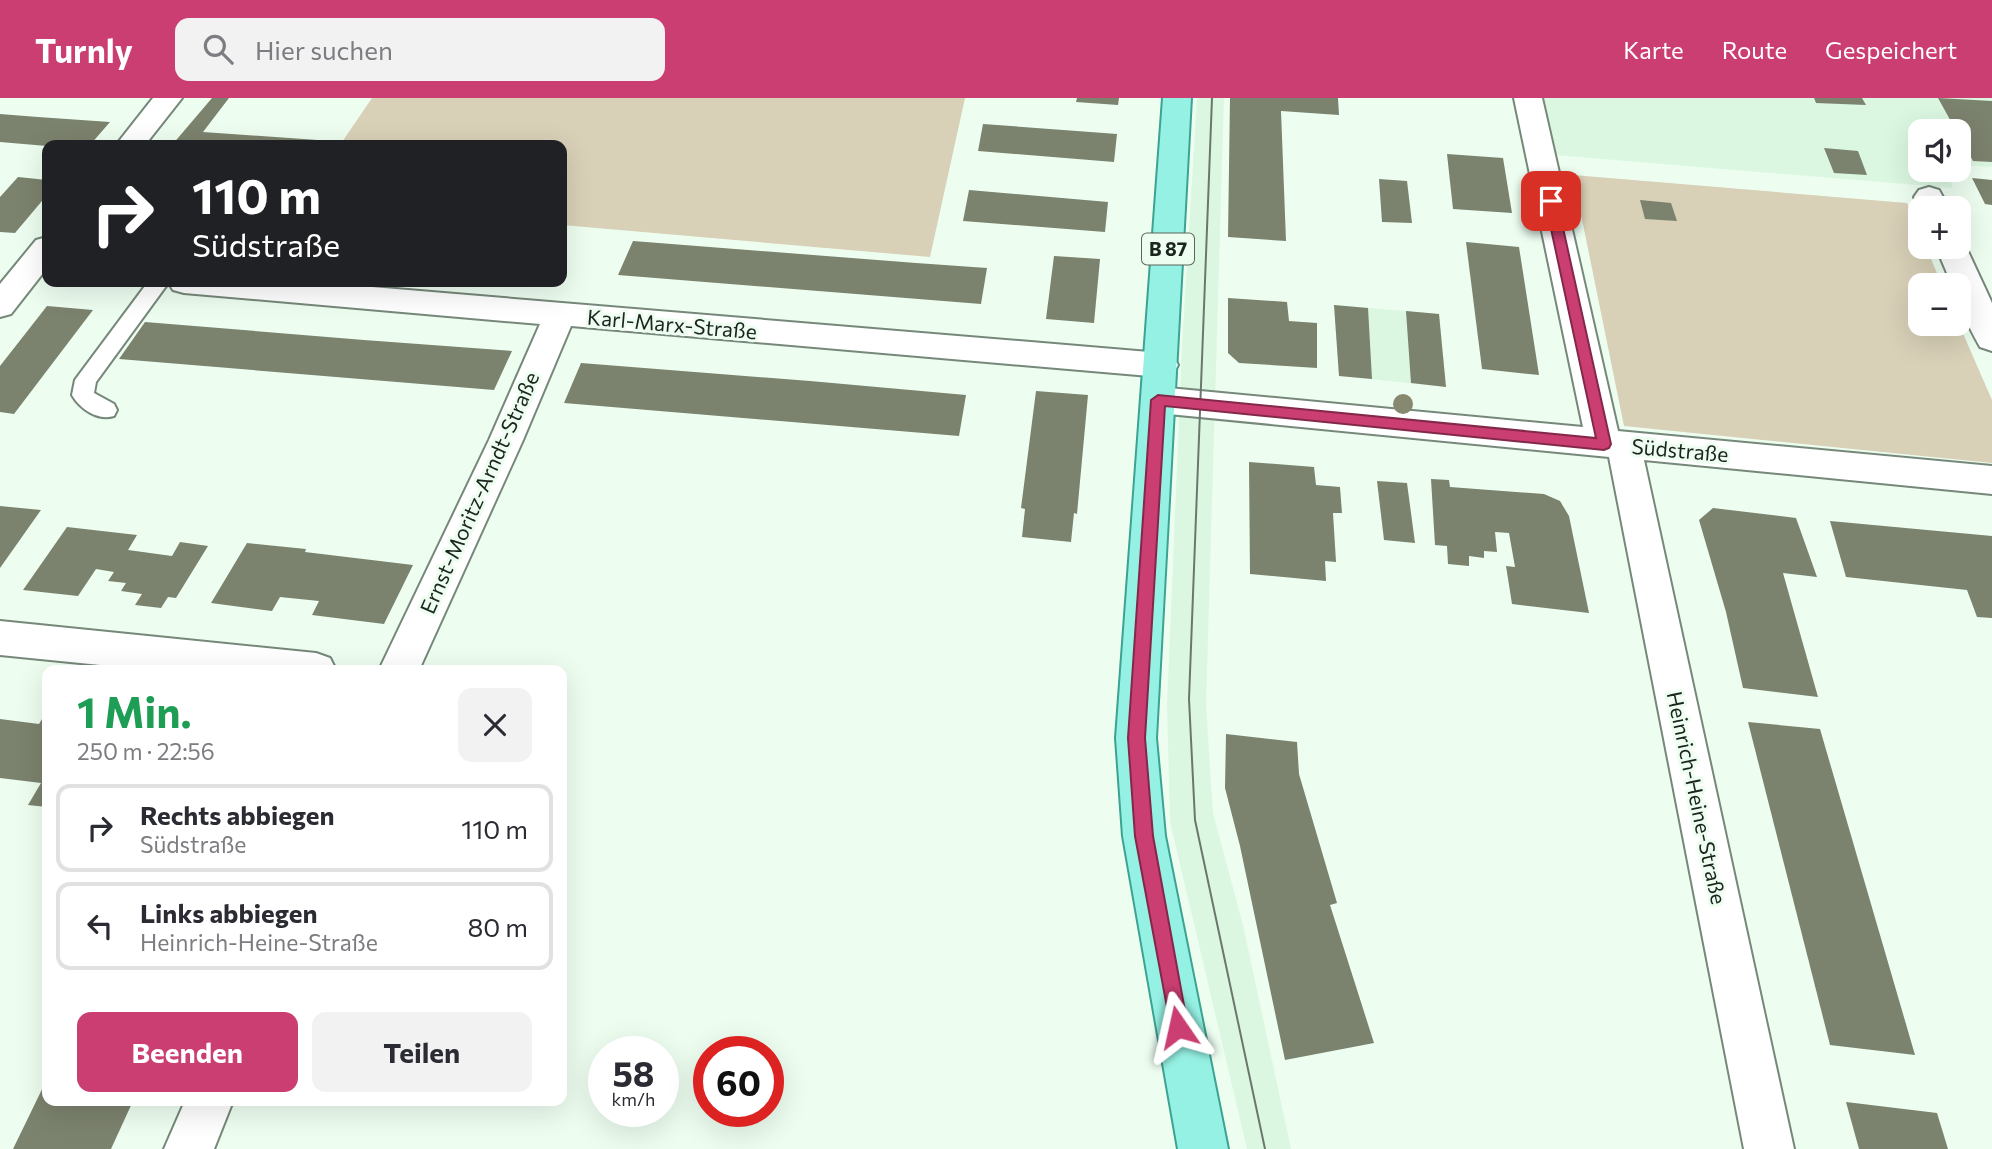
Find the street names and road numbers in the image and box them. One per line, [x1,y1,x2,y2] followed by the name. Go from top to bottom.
[1142,234,1194,265] road number: B 87
[586,304,758,343] street label: Karl-Marx-Straße
[414,368,543,617] street label: Ernst-Moritz-Arndt-Straße
[1631,433,1730,466] street label: Südstraße
[1663,689,1732,907] street label: Heinrich-Heine-Straße

